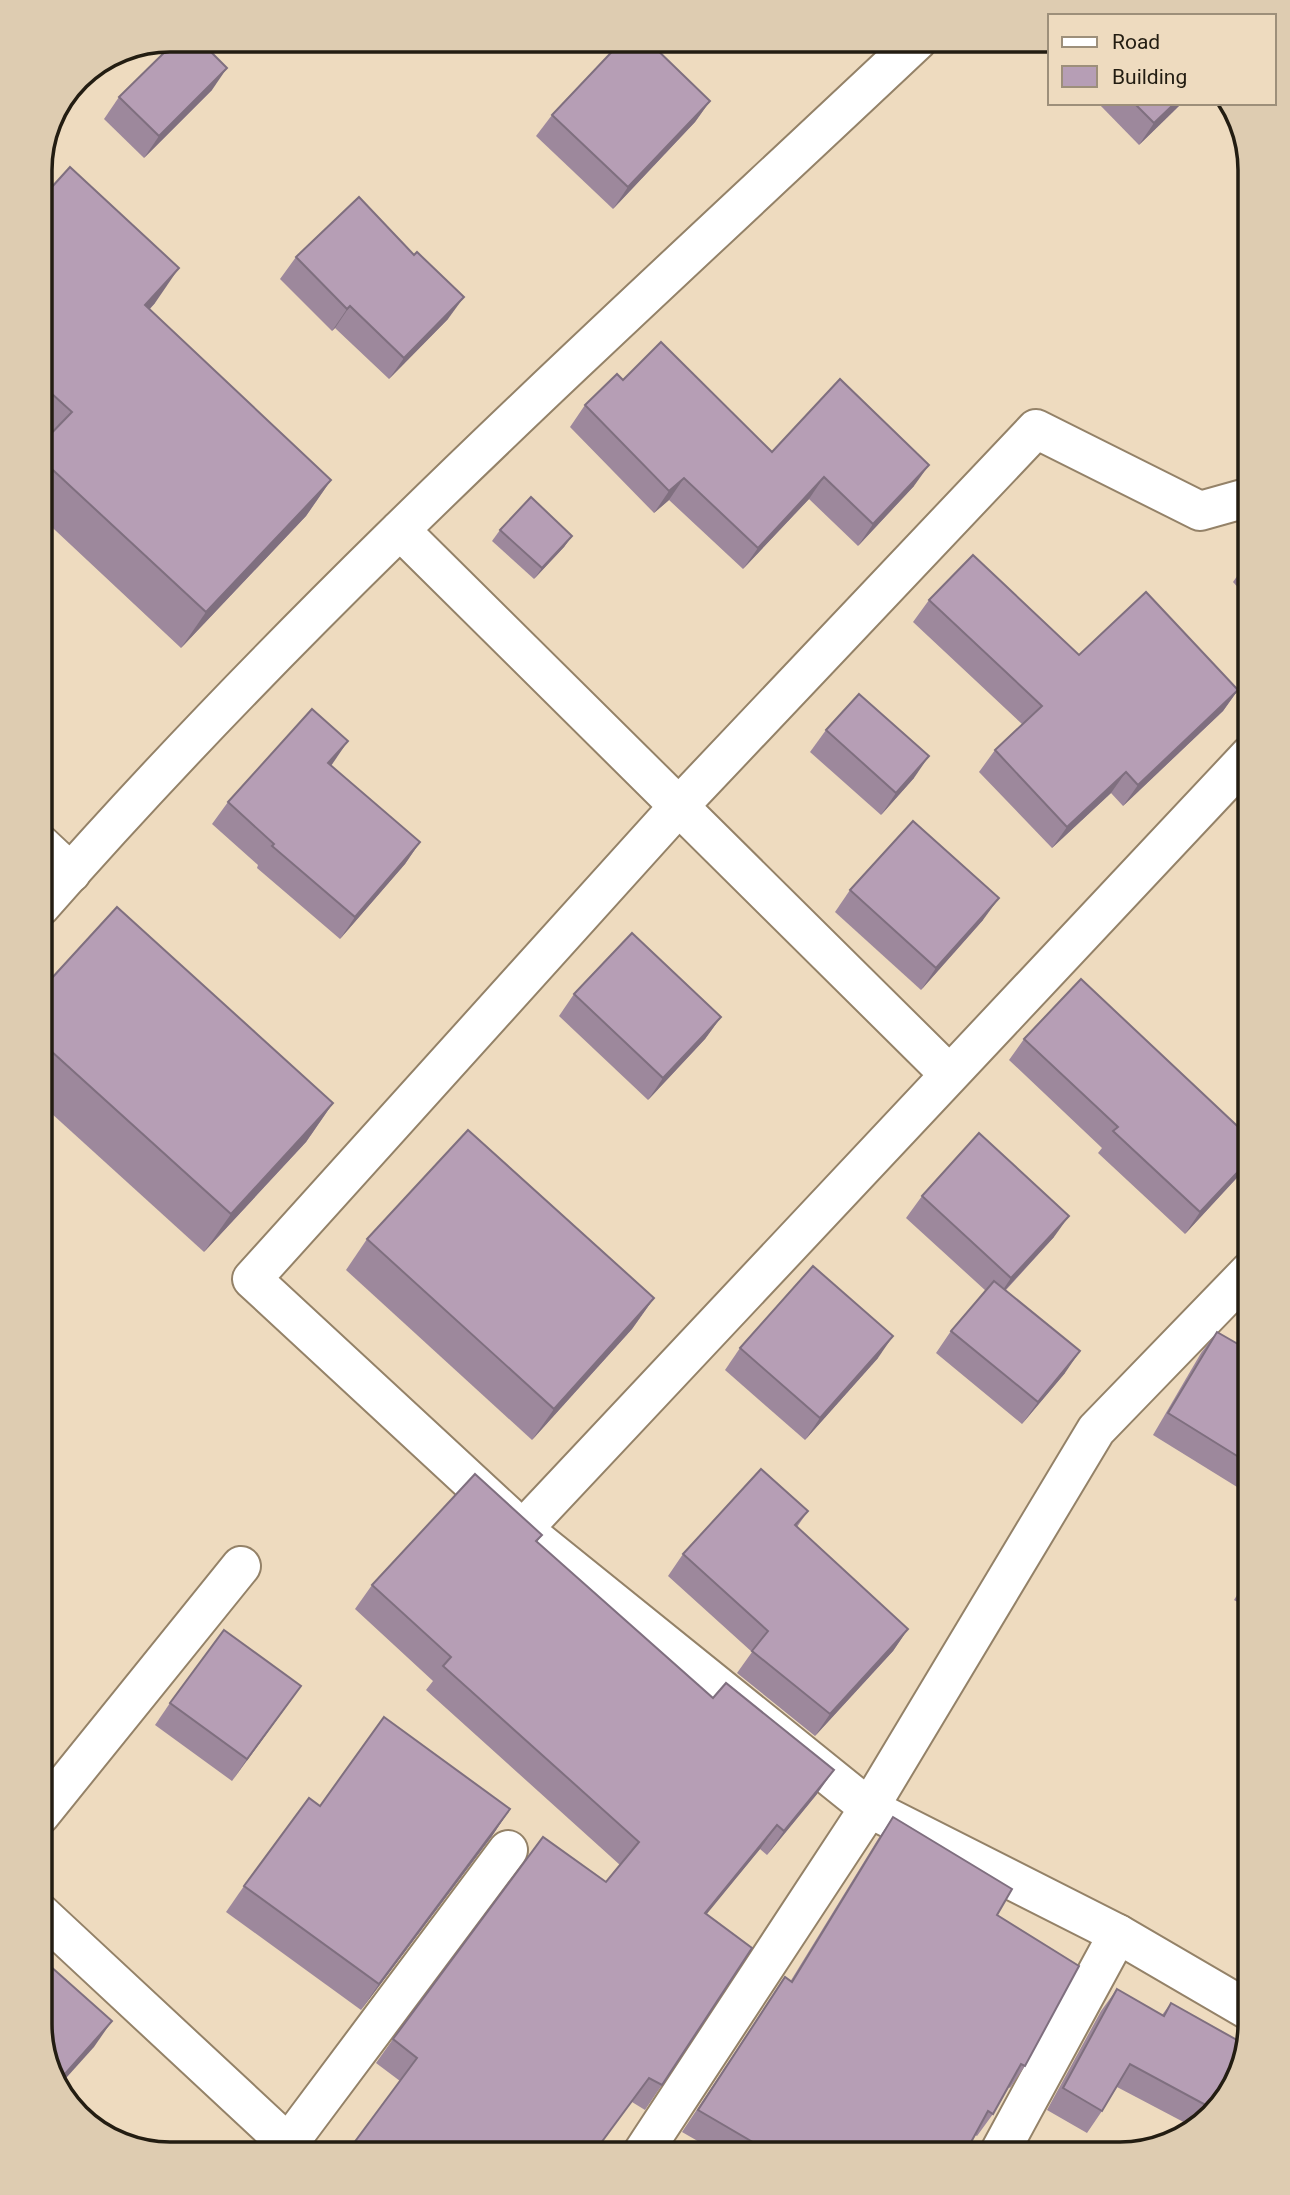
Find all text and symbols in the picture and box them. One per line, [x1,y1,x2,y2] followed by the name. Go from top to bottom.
[1048,14,1276,105] legend
[1112,30,1160,54] text: Road
[1112,65,1187,89] text: Building

